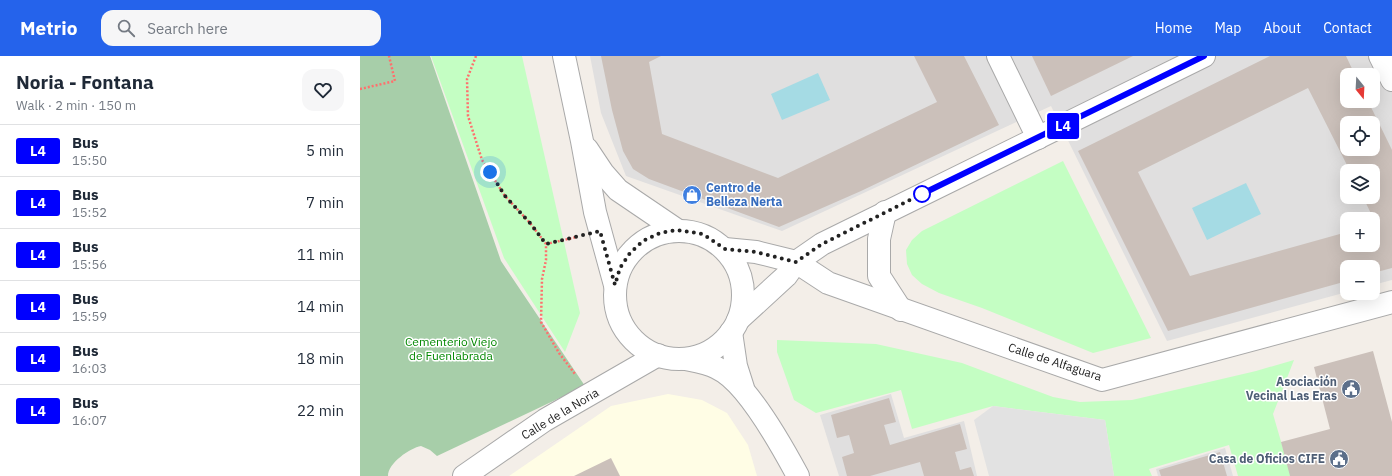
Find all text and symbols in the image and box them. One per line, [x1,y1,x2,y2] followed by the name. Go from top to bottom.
[101,10,381,46] search box
[20,16,77,40] text: Metrio
[115,17,137,39] icon: search
[147,19,228,38] text: Search here
[1155,19,1192,37] text: Home
[1214,19,1241,37] text: Map
[1263,19,1301,37] text: About
[1323,19,1372,37] text: Contact
[1340,68,1380,108] north arrow
[1340,68,1380,300] map controls
[302,69,344,111] button: heart
[16,70,154,94] text: Noria - Fontana
[16,97,136,114] text: Walk · 2 min · 150 m
[1045,113,1081,139] line badge: L4
[1340,116,1380,156] button: locate
[1055,117,1071,135] text: L4
[72,133,99,152] text: Bus
[306,141,344,160] text: 5 min
[30,142,46,160] text: L4
[72,152,107,169] text: 15:50
[480,162,500,182] your location
[1340,164,1380,204] button: layers
[706,180,782,209] place label: Centro de Belleza Nerta
[681,184,703,206] shop icon: Centro de Belleza Nerta
[72,185,99,204] text: Bus
[913,185,931,203] unlabelled marker
[306,193,344,212] text: 7 min
[30,194,46,212] text: L4
[72,204,107,221] text: 15:52
[1340,212,1380,252] button: +
[72,237,99,256] text: Bus
[297,245,344,264] text: 11 min
[30,246,46,264] text: L4
[72,256,107,273] text: 15:56
[1340,260,1380,300] button: −
[72,289,99,308] text: Bus
[297,297,344,316] text: 14 min
[30,298,46,316] text: L4
[72,308,107,325] text: 15:59
[405,334,497,363] park label: Cementerio Viejo de Fuenlabrada
[1006,339,1104,384] street label: Calle de Alfaguara
[72,341,99,360] text: Bus
[297,349,344,368] text: 18 min
[30,350,46,368] text: L4
[72,360,107,377] text: 16:03
[1246,374,1337,403] place label: Asociación Vecinal Las Eras
[1340,378,1362,400] public building icon: Asociación Vecinal Las Eras
[518,384,602,443] street label: Calle de la Noria
[72,393,99,412] text: Bus
[297,401,344,420] text: 22 min
[30,402,46,420] text: L4
[72,412,107,429] text: 16:07
[1328,448,1350,470] public building icon: Casa de Oficios CIFE
[1209,451,1325,466] place label: Casa de Oficios CIFE

